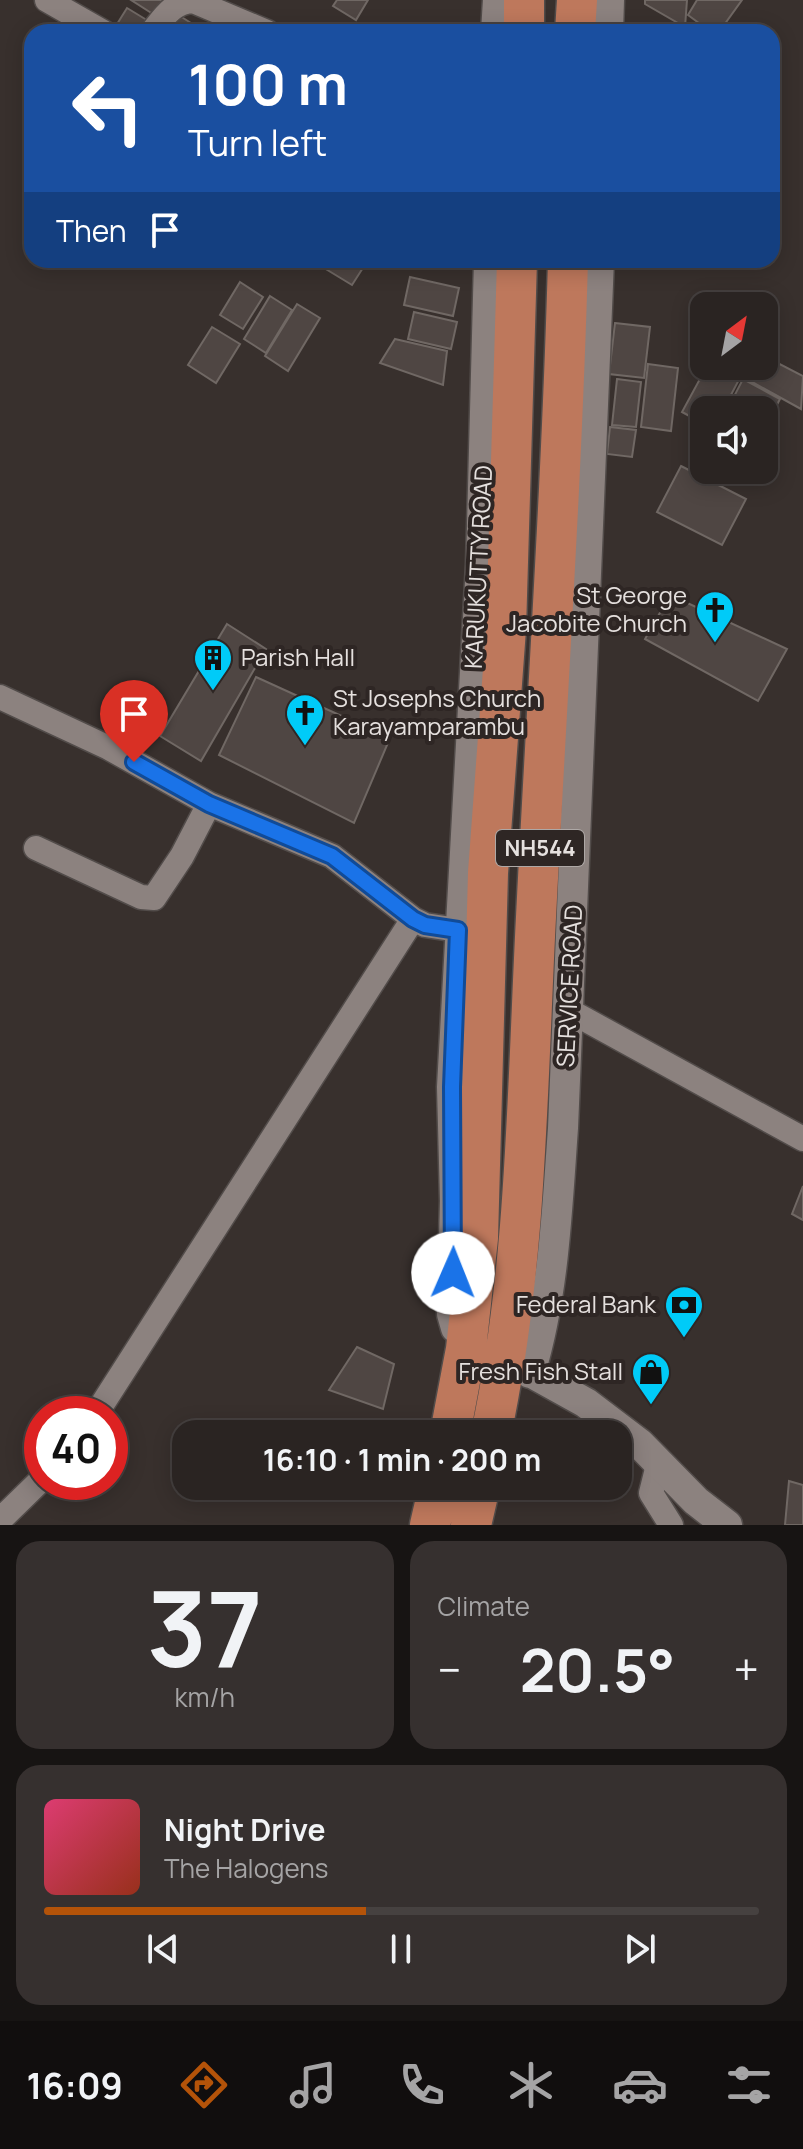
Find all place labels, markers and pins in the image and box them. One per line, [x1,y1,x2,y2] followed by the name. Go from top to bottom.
[506,578,687,639] place label: St George Jacobite Church
[694,589,736,644] church icon: St George Jacobite Church
[192,637,234,692] building icon: Parish Hall
[241,640,355,673] place label: Parish Hall
[100,680,168,762] pin
[333,681,541,742] place label: St Josephs Church Karayamparambu
[284,692,326,747] church icon: St Josephs Church Karayamparambu
[663,1284,705,1339] bank icon: Federal Bank
[516,1287,657,1320] place label: Federal Bank
[630,1351,672,1406] shop icon: Fresh Fish Stall
[459,1354,623,1387] place label: Fresh Fish Stall

